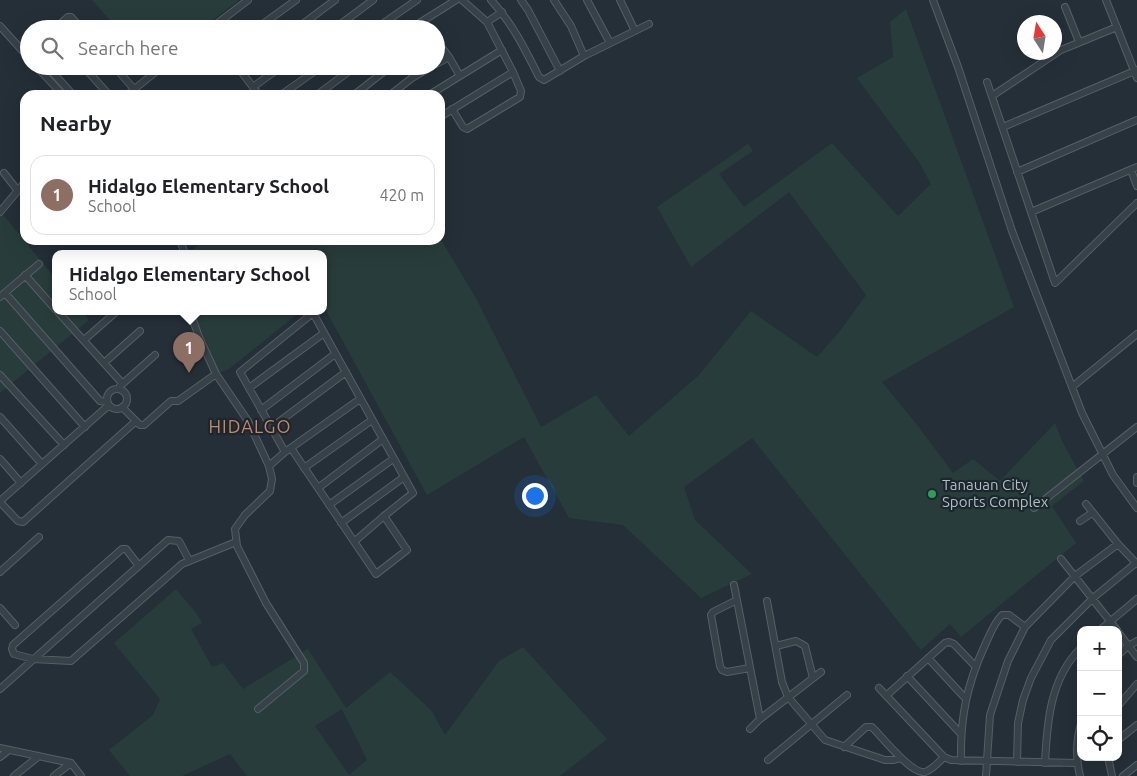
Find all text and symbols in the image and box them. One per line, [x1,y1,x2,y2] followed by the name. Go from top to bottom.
[1017,15,1062,60] north arrow
[20,20,445,75] search box
[38,34,66,62] icon: search
[78,37,178,59] text: Search here
[40,111,111,135] text: Nearby
[88,175,329,197] text: Hidalgo Elementary School
[52,186,62,204] text: 1
[379,186,424,204] text: 420 m
[88,197,136,215] text: School
[52,250,327,315] popup
[69,263,310,285] text: Hidalgo Elementary School
[69,285,117,303] text: School
[173,332,205,373] pin: 1
[209,416,291,436] district label: HIDALGO
[942,476,1049,510] place label: Tanauan City Sports Complex
[522,483,548,509] your location
[926,488,938,500] marker: Tanauan City Sports Complex
[1077,626,1122,761] map controls
[1077,626,1122,671] button: +
[1077,671,1122,716] button: −
[1077,716,1122,761] button: locate

